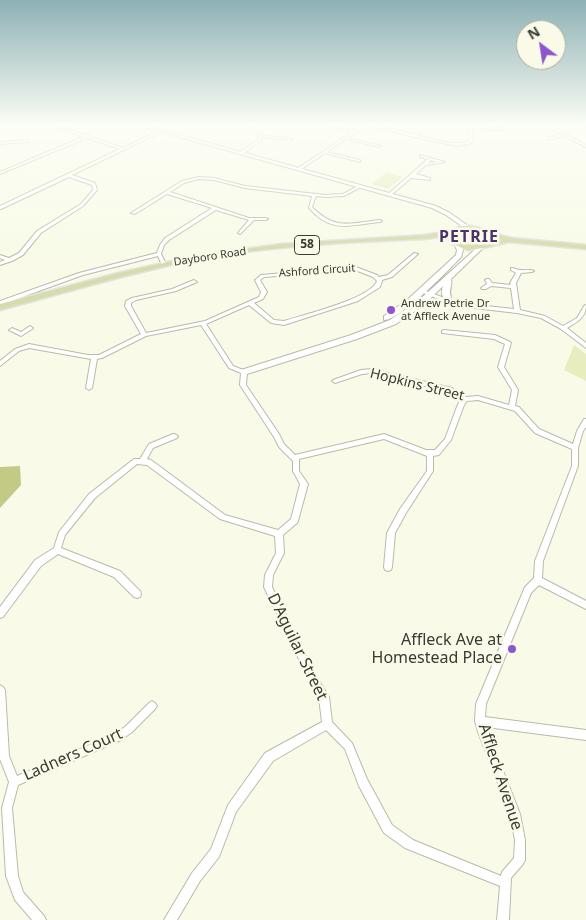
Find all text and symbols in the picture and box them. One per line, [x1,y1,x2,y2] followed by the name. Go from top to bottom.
[516,20,566,70] north arrow
[524,21,543,44] text: N
[438,227,500,247] district label: PETRIE
[294,236,320,254] road number: 58
[173,245,247,269] street label: Dayboro Road
[278,262,356,280] street label: Ashford Circuit
[401,297,490,323] place label: Andrew Petrie Dr at Affleck Avenue
[385,304,397,316] marker: Andrew Petrie Dr at Affleck Avenue
[368,365,466,405] street label: Hopkins Street
[263,590,331,704] street label: D'Aguilar Street
[372,630,502,668] place label: Affleck Ave at Homestead Place
[506,643,518,655] marker: Affleck Ave at Homestead Place
[474,721,526,833] street label: Affleck Avenue
[20,725,126,785] street label: Ladners Court

